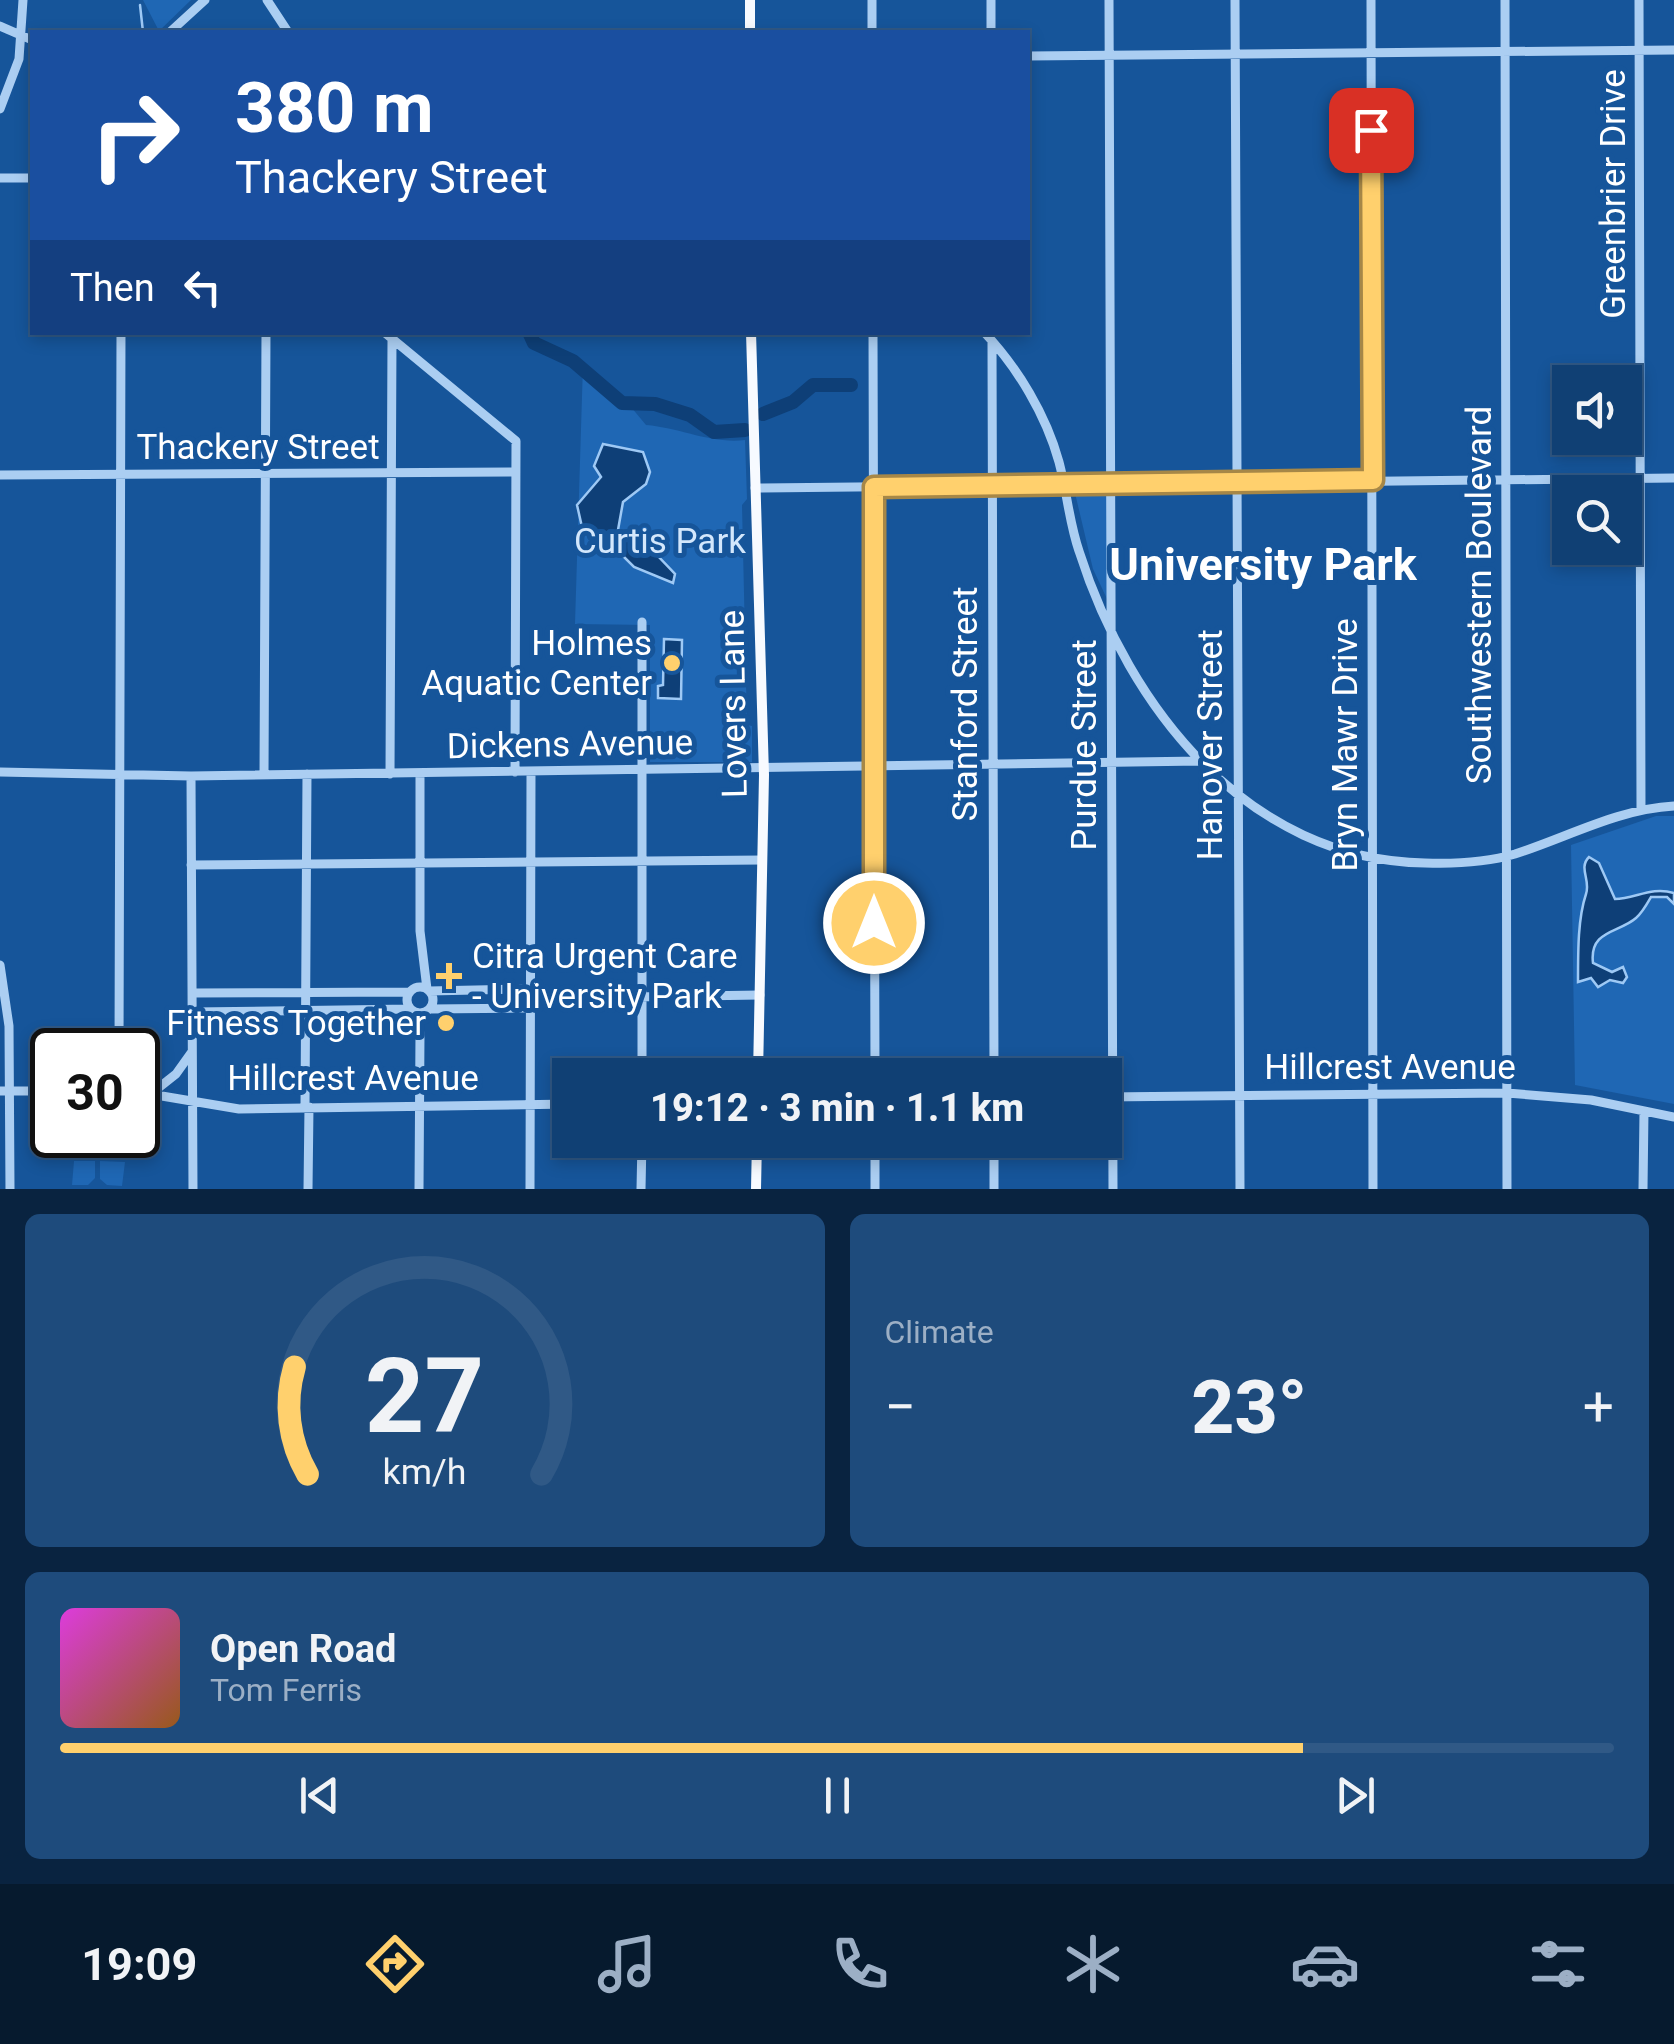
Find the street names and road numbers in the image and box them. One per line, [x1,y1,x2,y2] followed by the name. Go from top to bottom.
[1593,69,1634,319] street label: Greenbrier Drive
[1459,406,1500,784] street label: Southwestern Boulevard
[136,427,380,468] street label: Thackery Street
[945,586,986,822] street label: Stanford Street
[711,610,756,798] street label: Lovers Lane
[1325,618,1366,872] street label: Bryn Mawr Drive
[1190,629,1231,861] street label: Hanover Street
[1064,639,1105,851] street label: Purdue Street
[447,722,693,767] street label: Dickens Avenue
[1264,1047,1516,1088] street label: Hillcrest Avenue
[227,1058,479,1099] street label: Hillcrest Avenue

